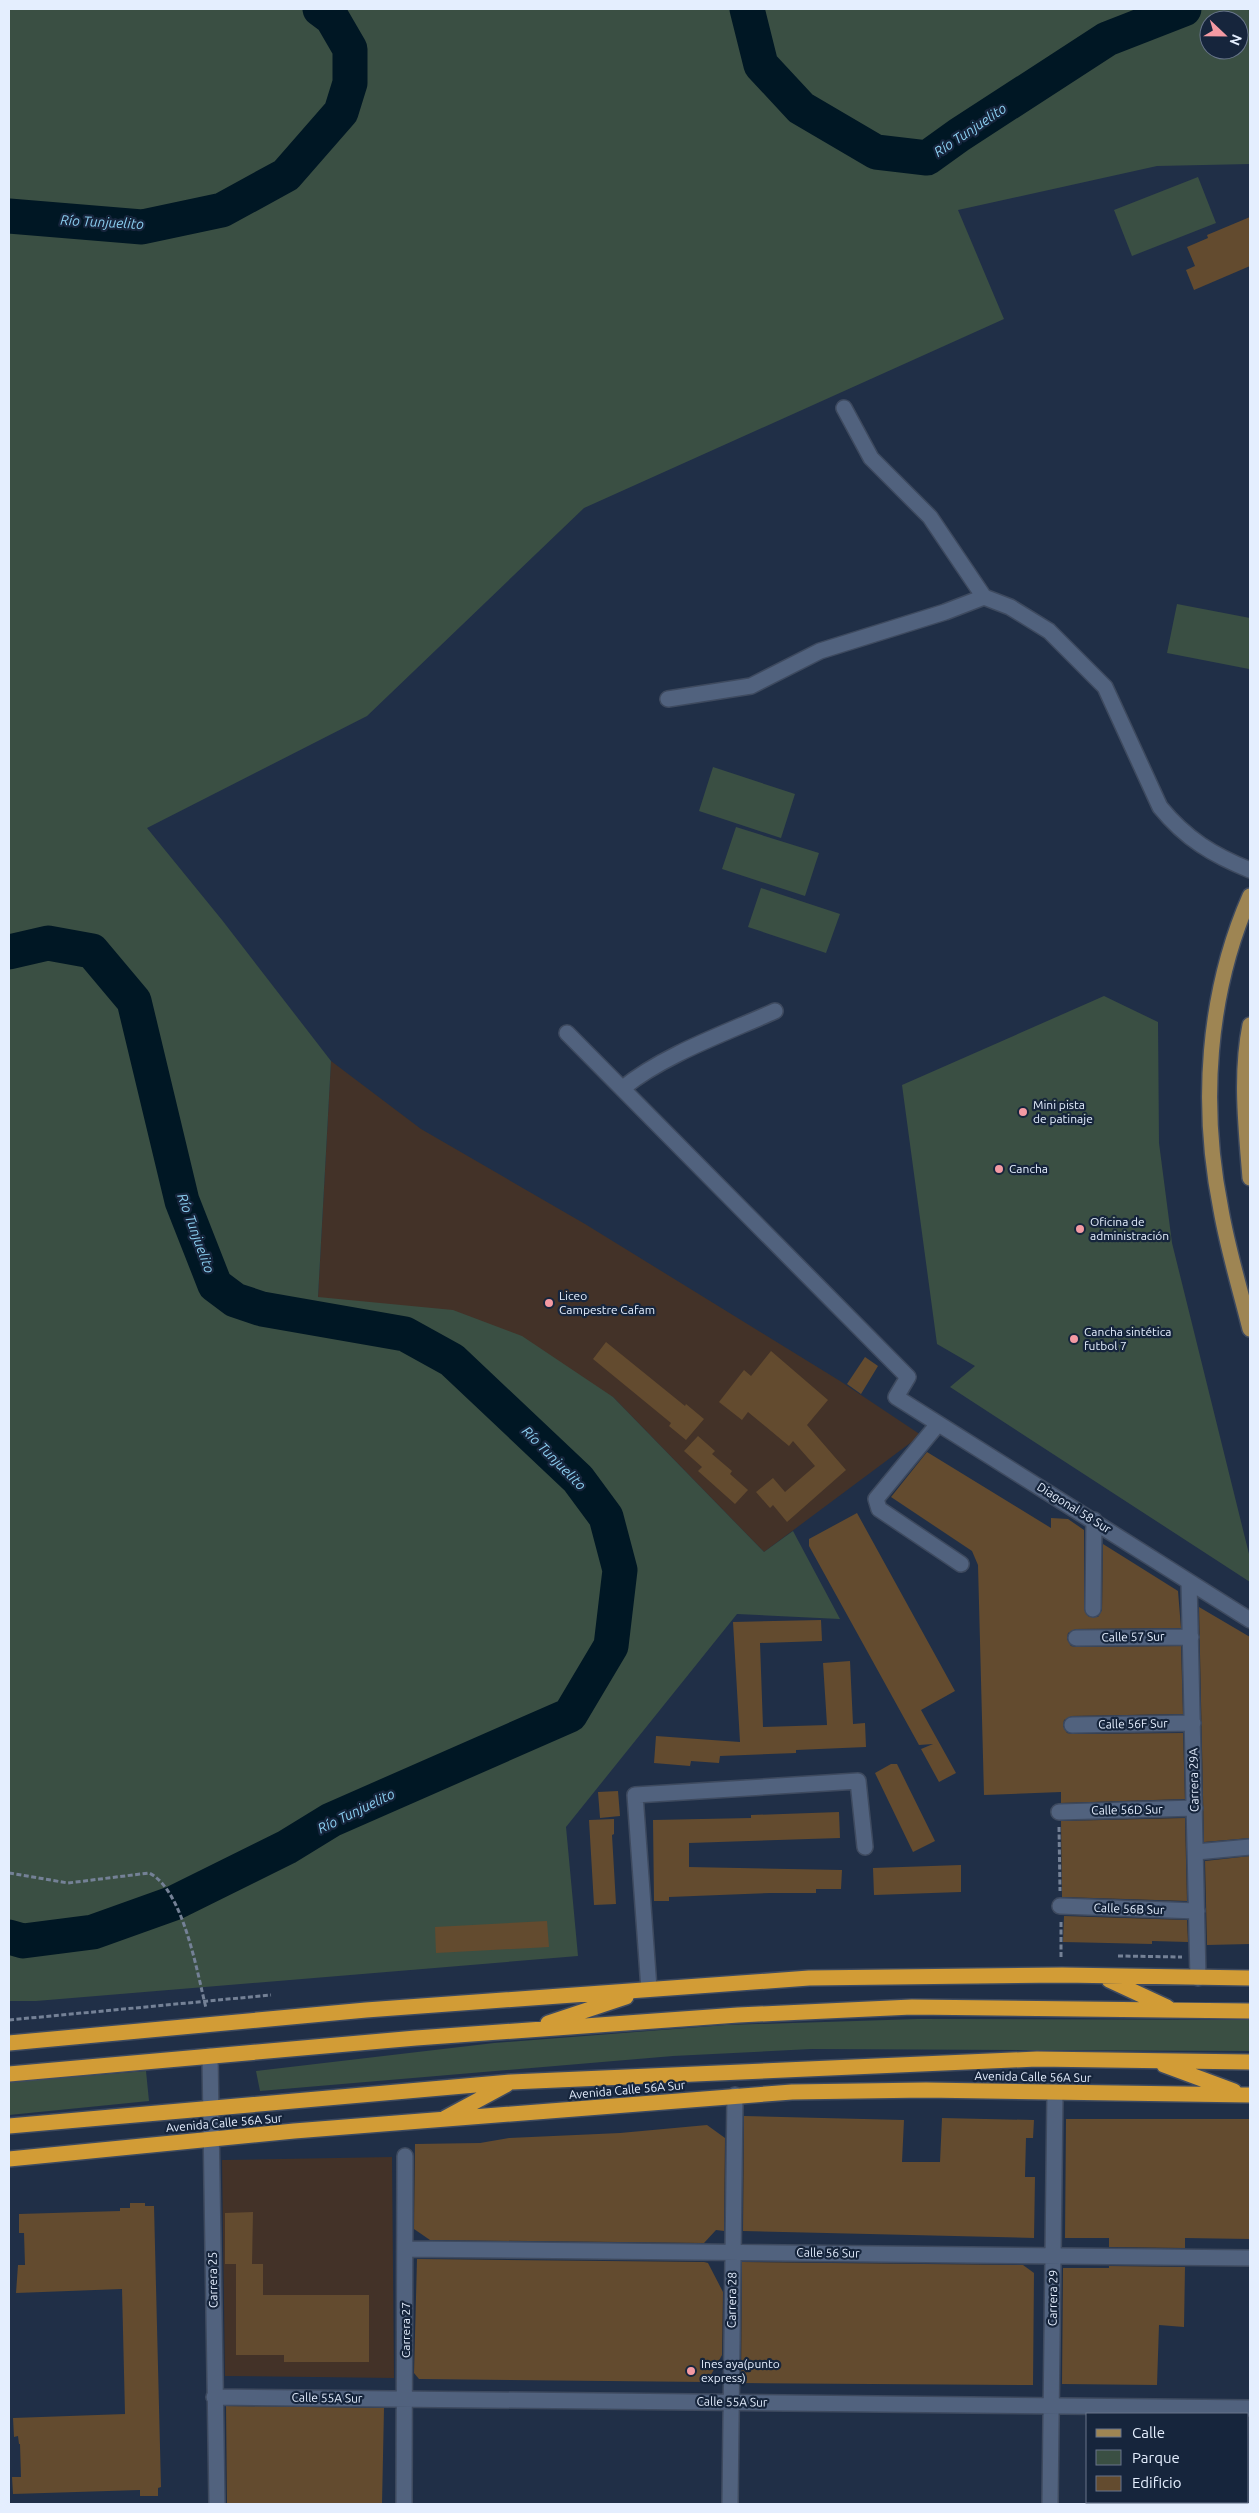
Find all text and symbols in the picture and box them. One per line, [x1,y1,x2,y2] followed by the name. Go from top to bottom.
[1199,10,1249,60] north arrow
[1227,32,1245,48] text: N
[931,100,1010,160] water label: Río Tunjuelito
[60,212,145,232] water label: Río Tunjuelito
[1033,1098,1093,1125] place label: Mini pista de patinaje
[1017,1106,1029,1118] marker: Mini pista de patinaje
[1009,1162,1048,1175] place label: Cancha
[993,1163,1005,1175] marker: Cancha
[174,1191,218,1275] water label: Río Tunjuelito
[1090,1215,1169,1242] place label: Oficina de administración
[1074,1223,1086,1235] marker: Oficina de administración
[559,1289,655,1316] place label: Liceo Campestre Cafam
[543,1297,555,1309] marker: Liceo Campestre Cafam
[1084,1325,1171,1352] place label: Cancha sintética futbol 7
[1068,1333,1080,1345] marker: Cancha sintética futbol 7
[519,1423,590,1494] water label: Río Tunjuelito
[1035,1480,1114,1536] street label: Diagonal 58 Sur
[1101,1629,1165,1644] street label: Calle 57 Sur
[1098,1716,1168,1731] street label: Calle 56F Sur
[1186,1748,1201,1812] street label: Carrera 29A
[315,1785,397,1837] water label: Río Tunjuelito
[1091,1802,1163,1817] street label: Calle 56D Sur
[1093,1901,1165,1916] street label: Calle 56B Sur
[975,2069,1092,2084] street label: Avenida Calle 56A Sur
[568,2078,686,2101] street label: Avenida Calle 56A Sur
[165,2111,283,2134] street label: Avenida Calle 56A Sur
[796,2245,860,2260] street label: Calle 56 Sur
[206,2252,219,2308] street label: Carrera 25
[1046,2270,1059,2326] street label: Carrera 29
[725,2272,738,2328] street label: Carrera 28
[399,2302,412,2358] street label: Carrera 27
[701,2357,780,2385] place label: Ines aya(punto express)
[685,2365,697,2377] marker: Ines aya(punto express)
[291,2390,363,2405] street label: Calle 55A Sur
[696,2394,768,2409] street label: Calle 55A Sur
[1086,2413,1249,2503] legend
[1132,2424,1165,2441] text: Calle
[1132,2449,1180,2466] text: Parque
[1132,2474,1181,2491] text: Edificio

